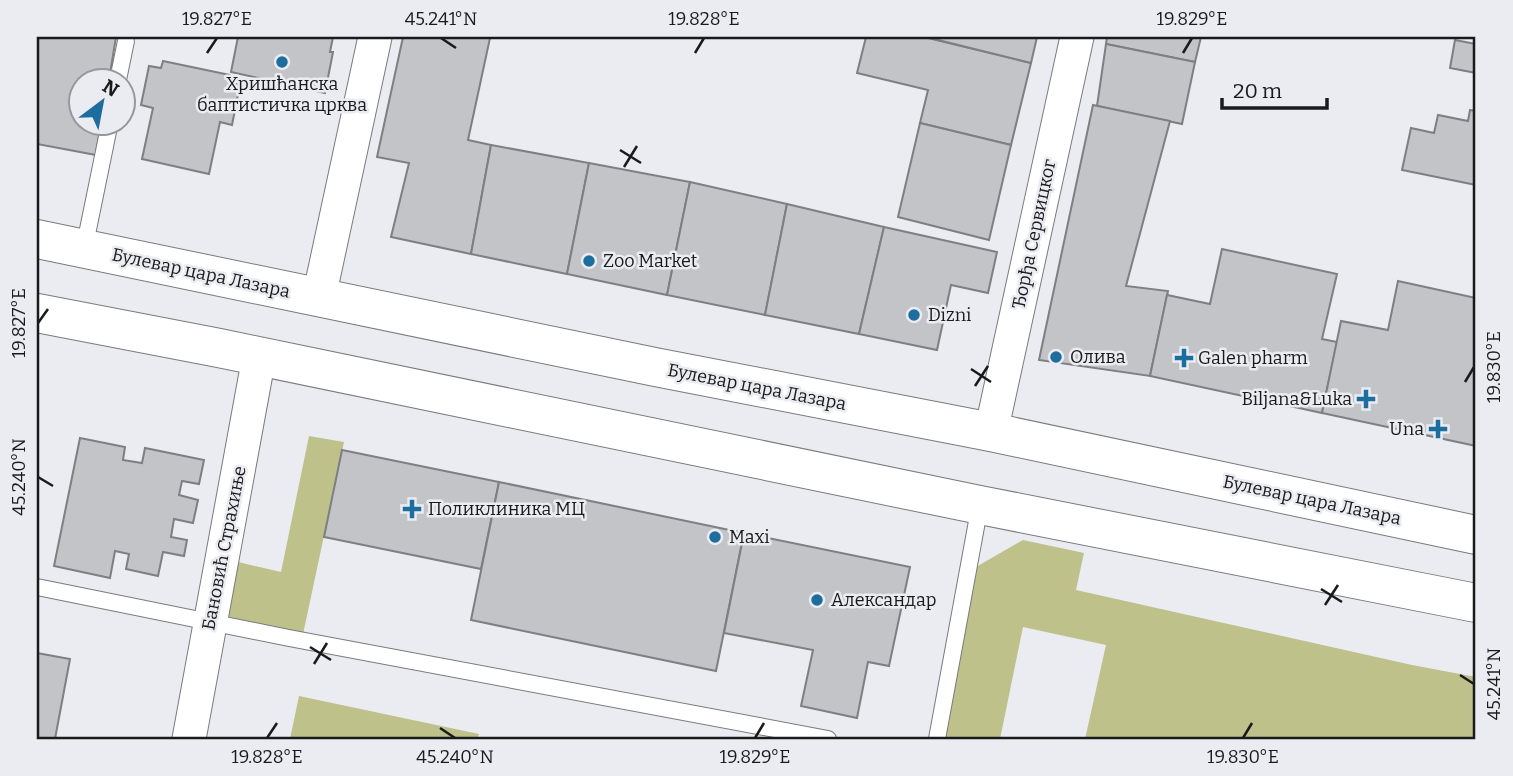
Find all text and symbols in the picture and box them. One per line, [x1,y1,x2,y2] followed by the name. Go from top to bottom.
[182,8,252,30] text: 19.827°E
[405,8,477,30] text: 45.241°N
[668,8,740,30] text: 19.828°E
[1157,8,1227,30] text: 19.829°E
[274,54,290,70] marker: Хришћанска баптистичка црква
[66,66,136,136] north arrow
[1222,66,1328,110] scale bar
[197,73,367,116] place label: Хришћанска баптистичка црква
[98,74,123,102] text: N
[1233,78,1282,104] text: 20 m
[1007,157,1061,311] street label: Ђорђа Сервицког
[110,243,292,303] street label: Булевар цара Лазара
[603,250,698,272] place label: Zoo Market
[581,253,597,269] marker: Zoo Market
[8,288,30,358] text: 19.827°E
[928,304,971,326] place label: Dizni
[906,307,922,323] marker: Dizni
[1483,331,1505,403] text: 19.830°E
[1070,346,1126,368] place label: Олива
[1198,347,1308,369] place label: Galen pharm
[1048,349,1064,365] marker: Олива
[1176,350,1192,366] marker: Galen pharm
[666,359,848,415] street label: Булевар цара Лазара
[1241,388,1352,410] place label: Biljana&Luka
[1358,391,1374,407] marker: Biljana&Luka
[1389,418,1424,440] place label: Una
[1430,421,1446,437] marker: Una
[8,438,30,516] text: 45.240°N
[197,464,251,632] street label: Бановић Страхиње
[1221,470,1403,530] street label: Булевар цара Лазара
[428,498,585,520] place label: Поликлиника МЦ
[402,499,422,519] marker: Поликлиника МЦ
[729,526,770,548] place label: Maxi
[707,529,723,545] marker: Maxi
[831,589,937,611] place label: Александар
[809,592,825,608] marker: Александар
[1483,648,1505,720] text: 45.241°N
[231,746,303,768] text: 19.828°E
[416,746,494,768] text: 45.240°N
[720,746,790,768] text: 19.829°E
[1207,746,1279,768] text: 19.830°E

